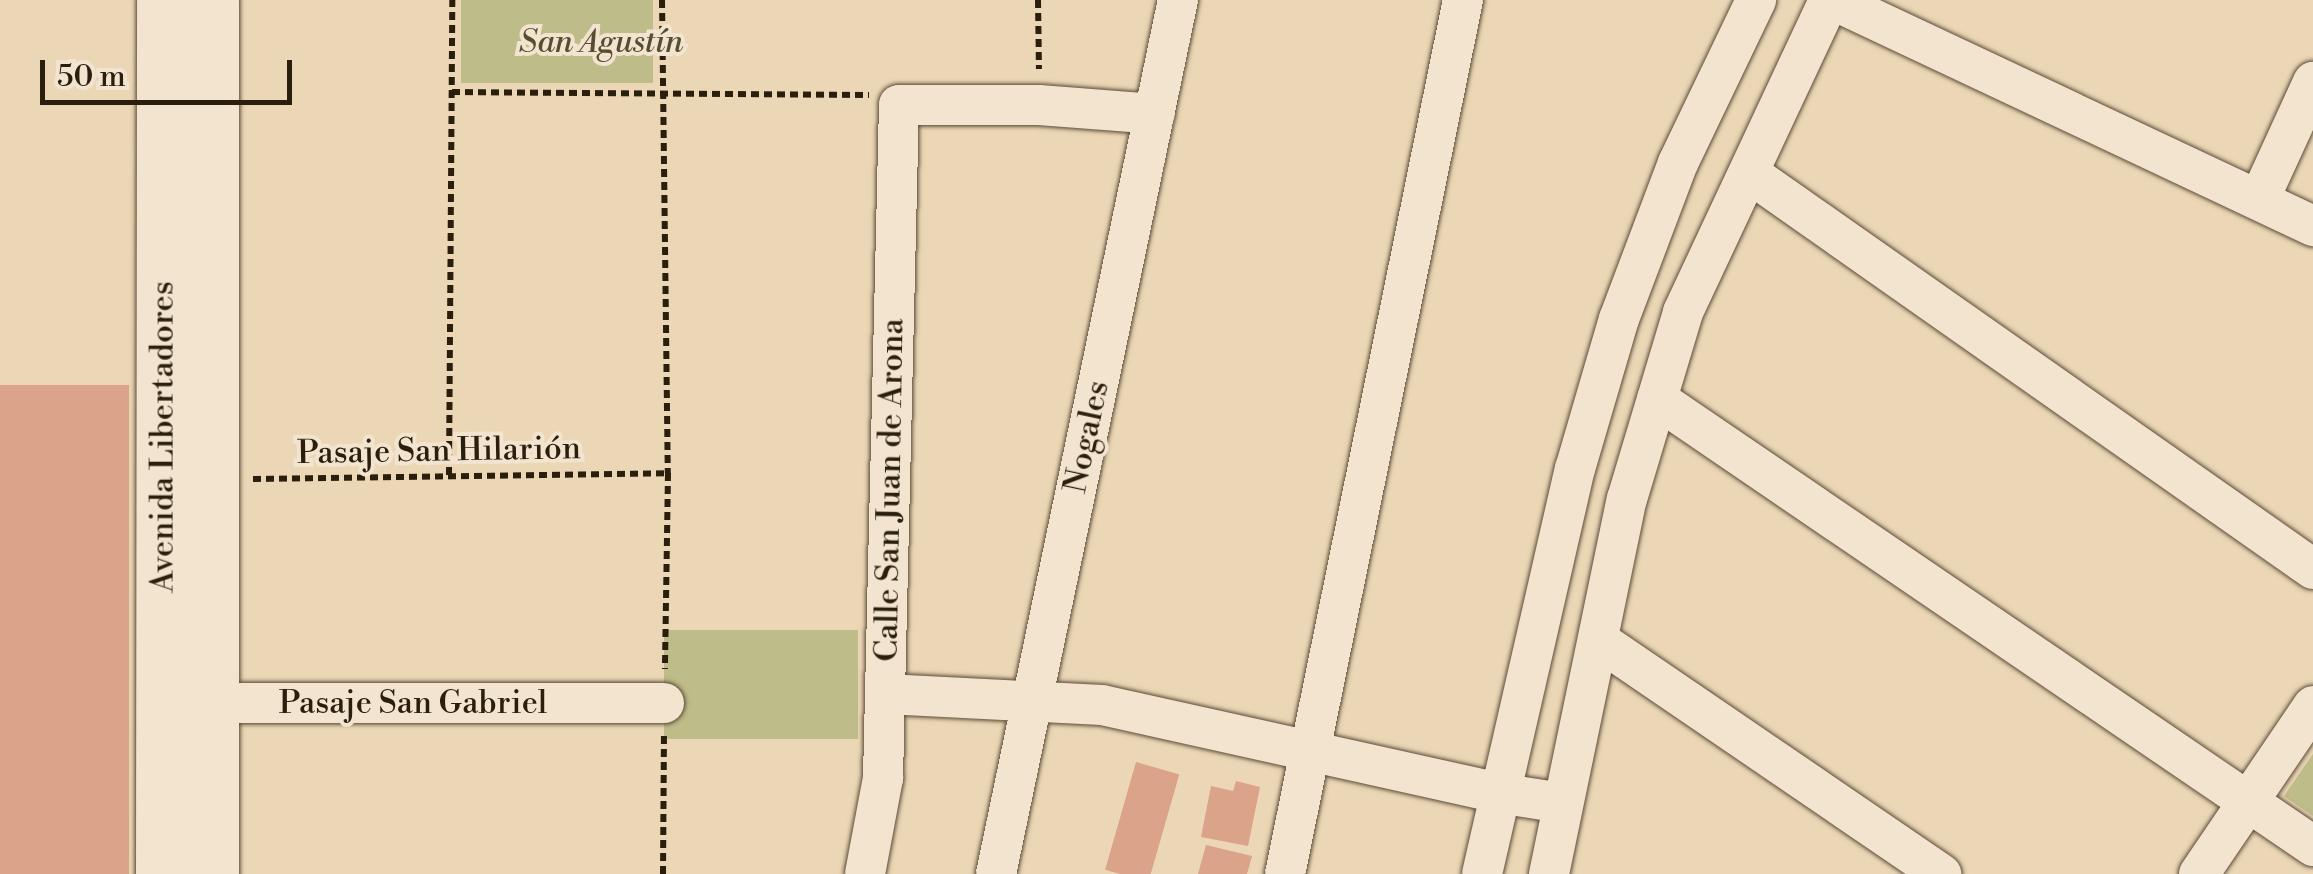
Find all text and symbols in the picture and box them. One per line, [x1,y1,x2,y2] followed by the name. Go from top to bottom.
[519,23,683,61] park label: San Agustín
[45,40,298,102] scale bar
[57,58,126,96] text: 50 m
[144,281,182,593] street label: Avenida Libertadores
[868,318,912,662] street label: Calle San Juan de Arona
[1056,377,1118,497] street label: Nogales
[297,429,581,473] street label: Pasaje San Hilarión
[279,684,547,722] street label: Pasaje San Gabriel

